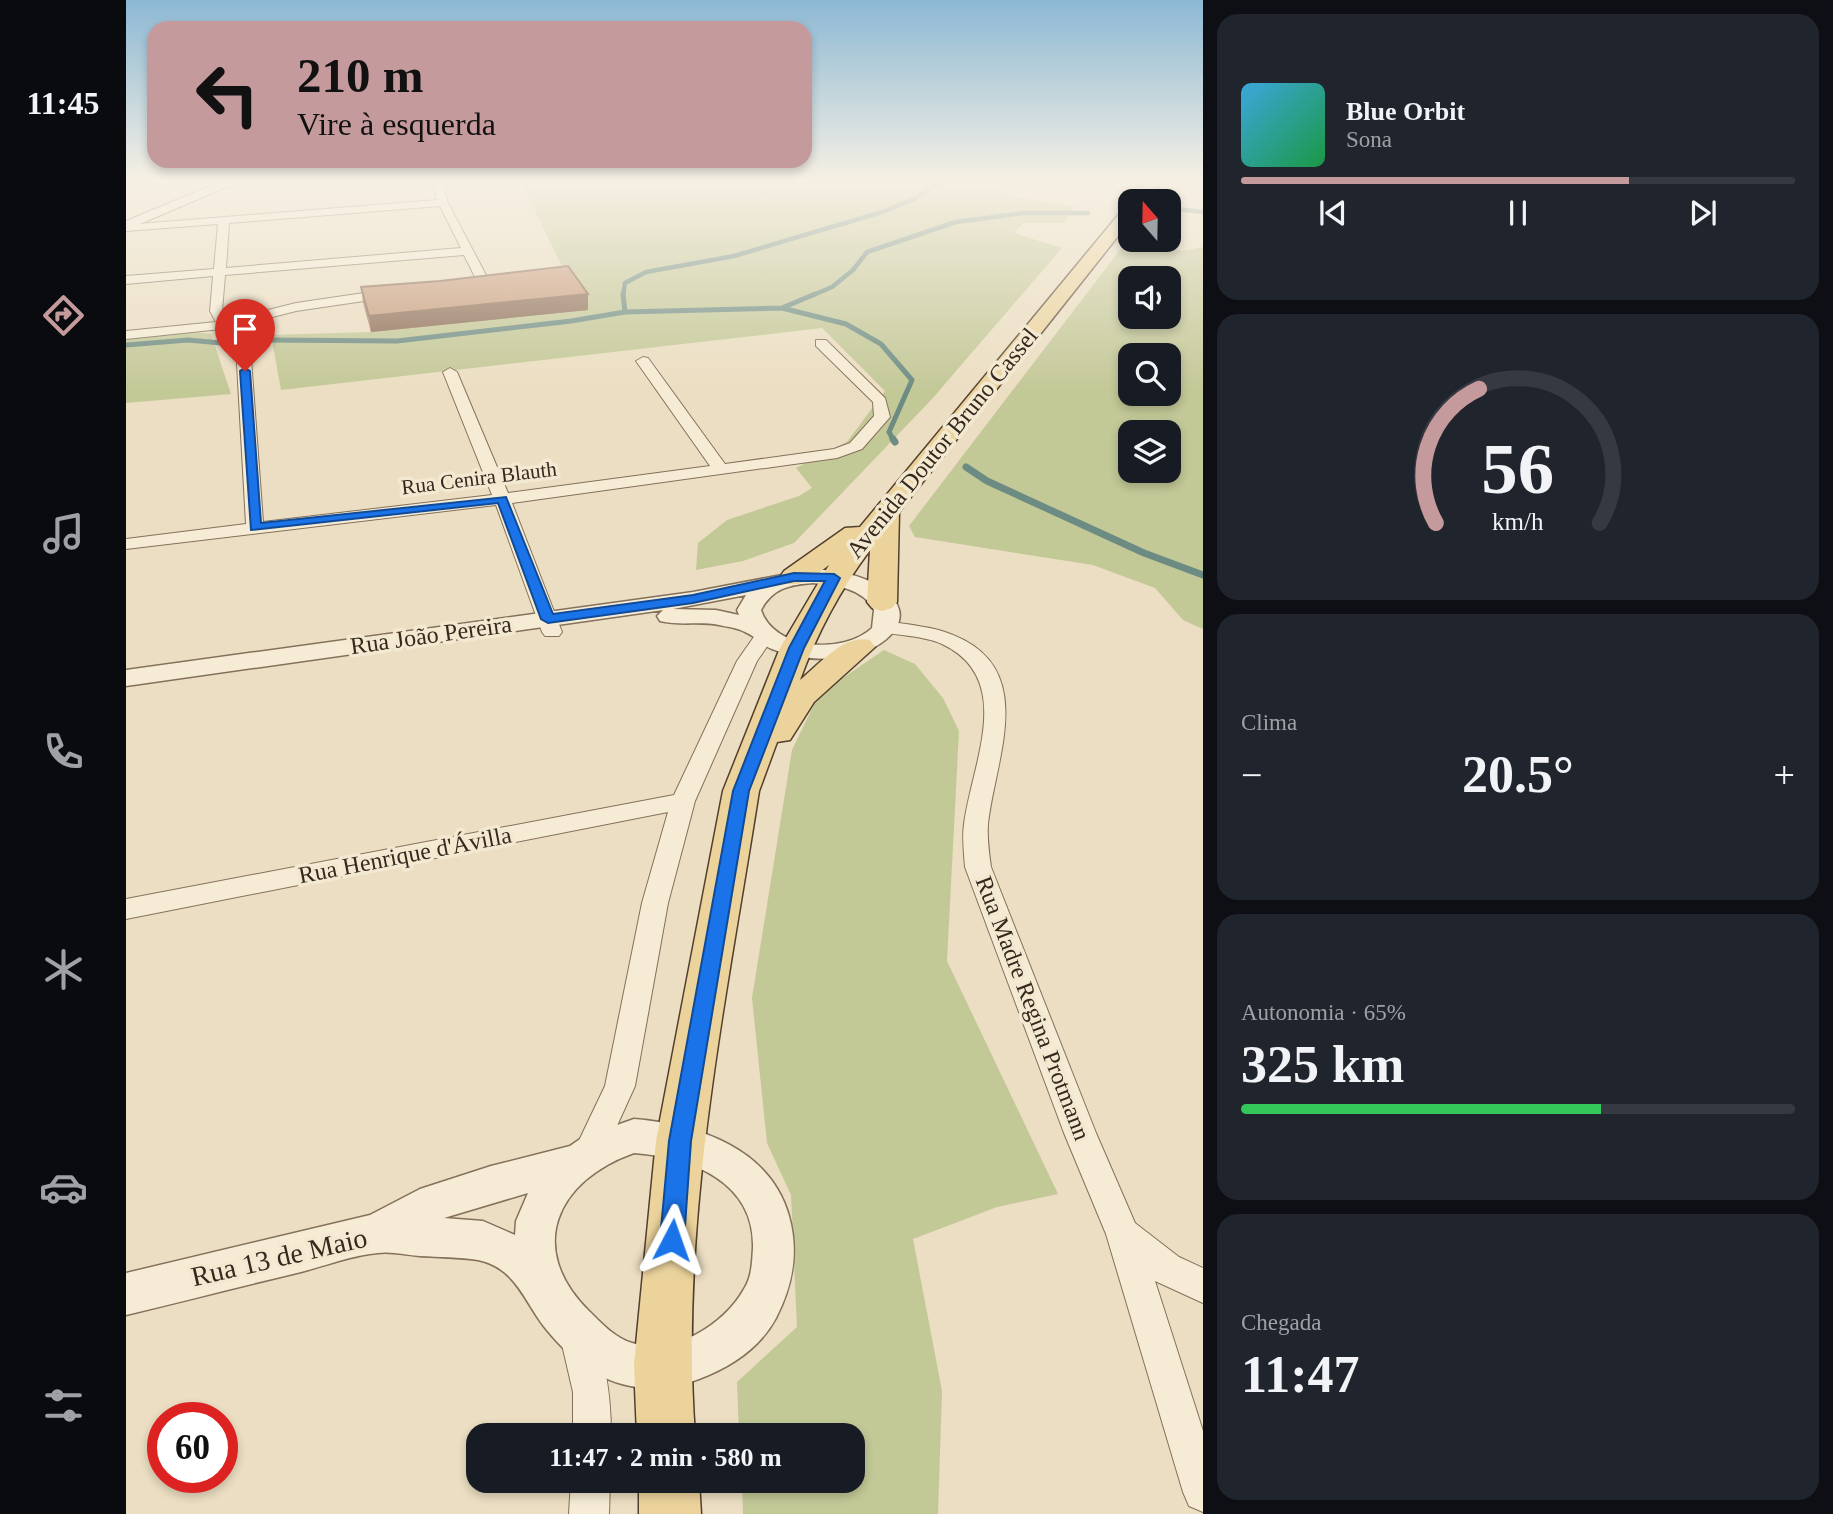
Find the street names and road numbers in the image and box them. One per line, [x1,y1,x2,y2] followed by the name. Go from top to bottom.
[841,323,1043,563] street label: Avenida Doutor Bruno Cassel
[400,457,559,499] street label: Rua Cenira Blauth
[349,611,514,659] street label: Rua João Pereira
[296,822,514,888] street label: Rua Henrique d'Ávilla
[971,872,1095,1144] street label: Rua Madre Regina Protmann
[188,1222,370,1292] street label: Rua 13 de Maio

